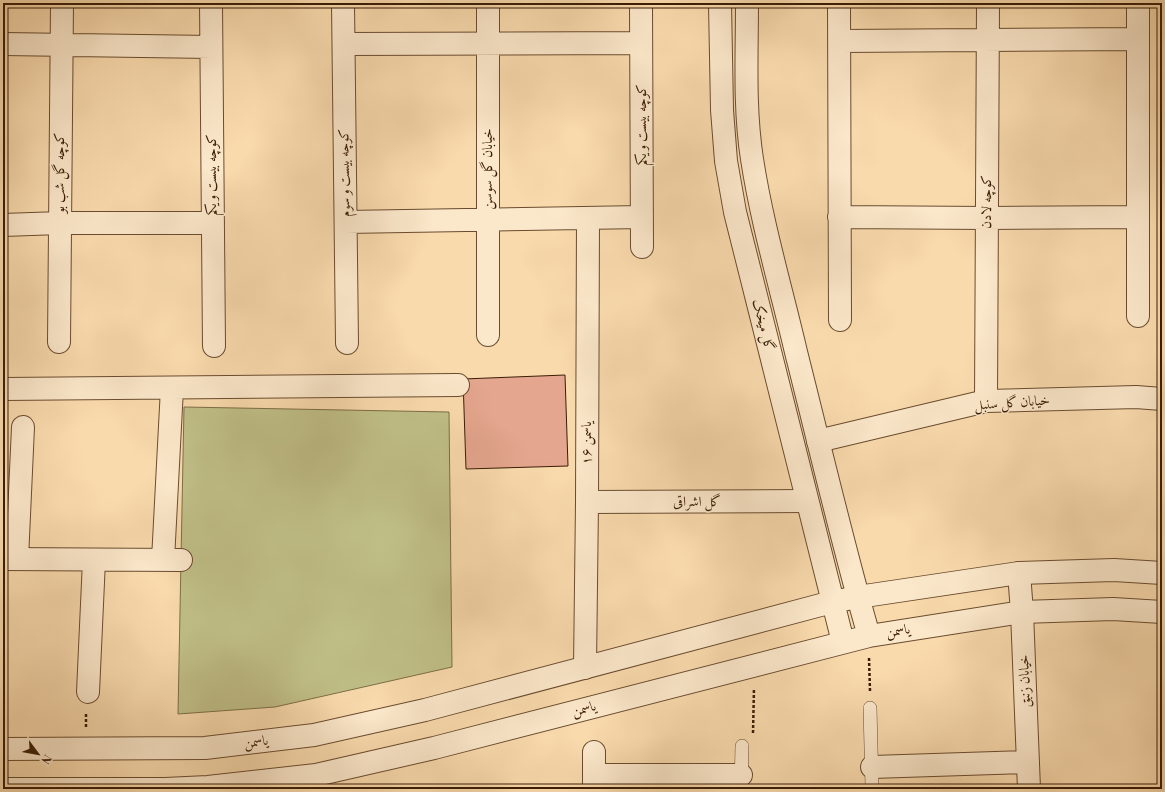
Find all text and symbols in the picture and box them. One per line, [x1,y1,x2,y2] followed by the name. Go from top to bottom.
[633,84,655,166] street label: کوچه بیست و یکم
[479,128,498,210] street label: خیابان گل سوسن
[335,129,358,217] street label: کوچه بیست و سوم
[51,133,70,215] street label: کوچه گل شب بو
[203,134,225,216] street label: کوچه بیست و یکم
[978,175,996,229] street label: کوچه لادن
[747,297,778,353] street label: گل میخک
[974,391,1051,416] street label: خیابان گل سنبل
[578,420,596,465] street label: یاسمن ۱۶
[673,493,721,512] street label: گل اشراقی
[885,620,913,642] street label: یاسمن
[1015,654,1035,708] street label: خیابان زنبق
[570,697,599,721] street label: یاسمن
[243,731,270,752] street label: یاسمن
[18,734,58,774] north arrow
[37,751,54,766] text: N

